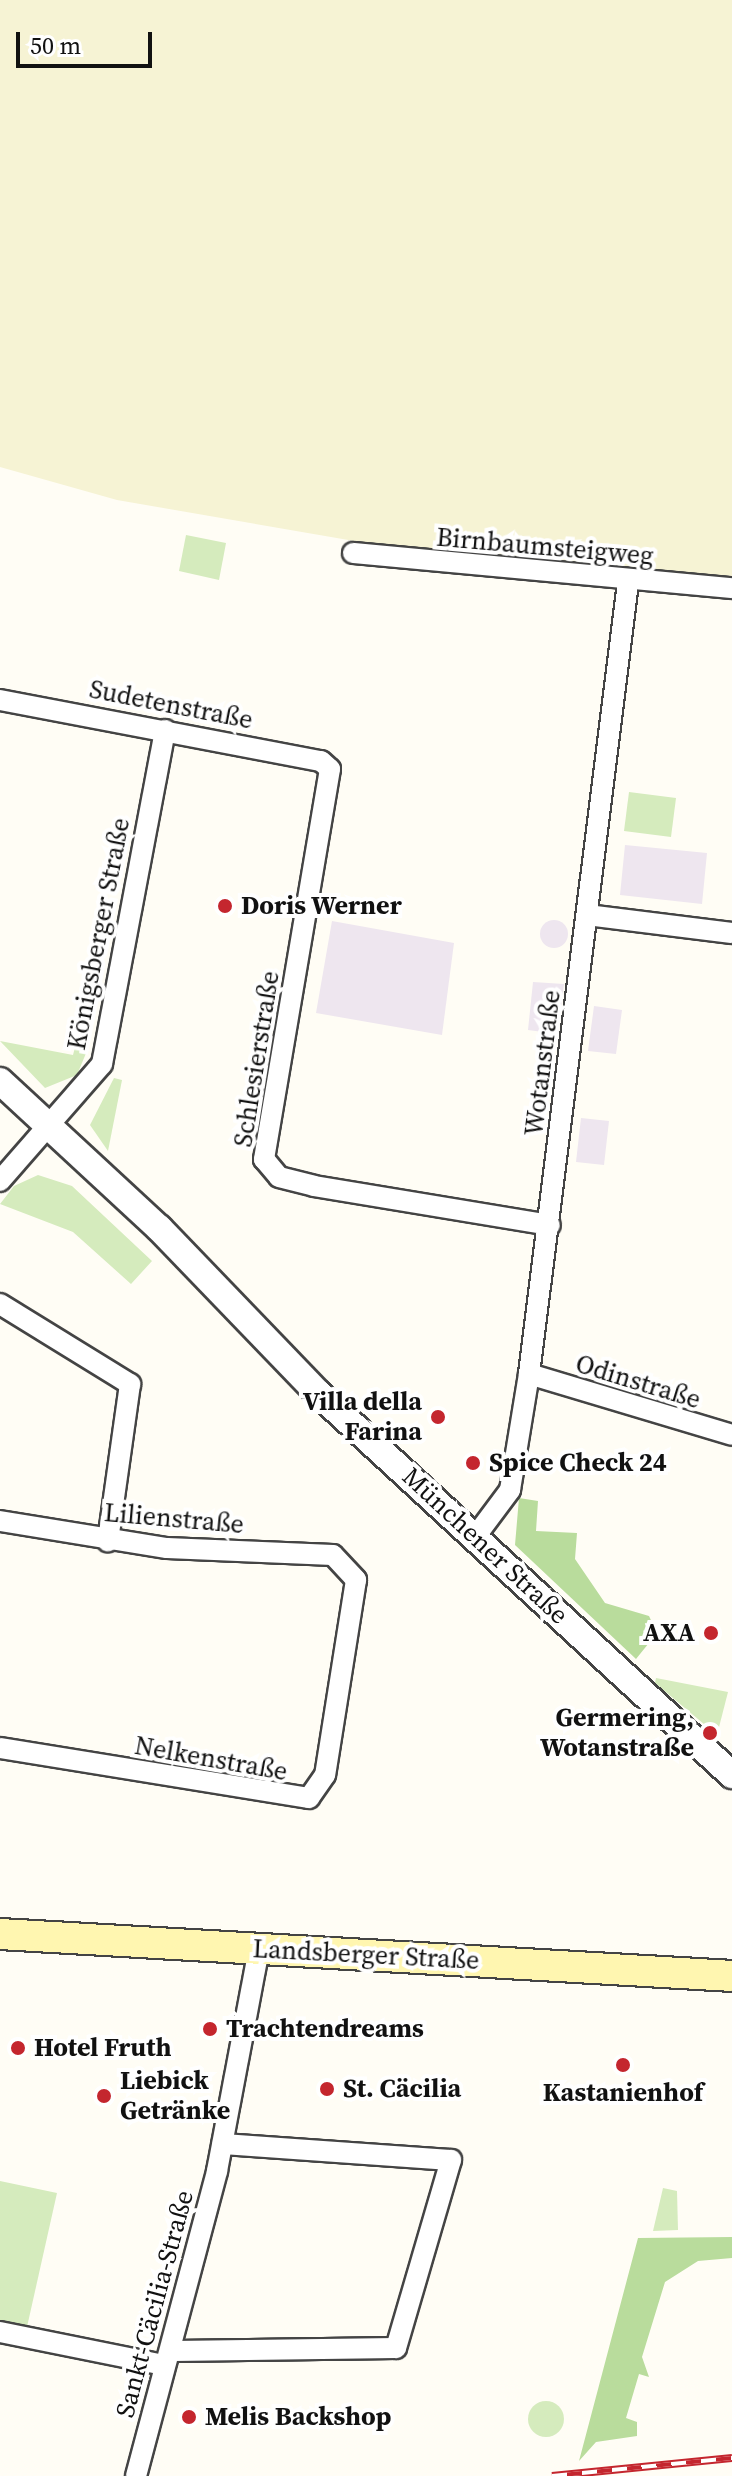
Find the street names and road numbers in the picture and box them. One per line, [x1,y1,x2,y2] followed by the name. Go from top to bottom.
[435,522,655,572] street label: Birnbaumsteigweg
[87,674,255,736] street label: Sudetenstraße
[61,815,137,1053] street label: Königsberger Straße
[228,969,286,1149] street label: Schlesierstraße
[519,988,567,1138] street label: Wotanstraße
[572,1348,704,1416] street label: Odinstraße
[396,1461,574,1631] street label: Münchener Straße
[103,1497,245,1541] street label: Lilienstraße
[132,1730,290,1788] street label: Nelkenstraße
[252,1933,480,1977] street label: Landsberger Straße
[110,2187,200,2421] street label: Sankt-Cäcilia-Straße

